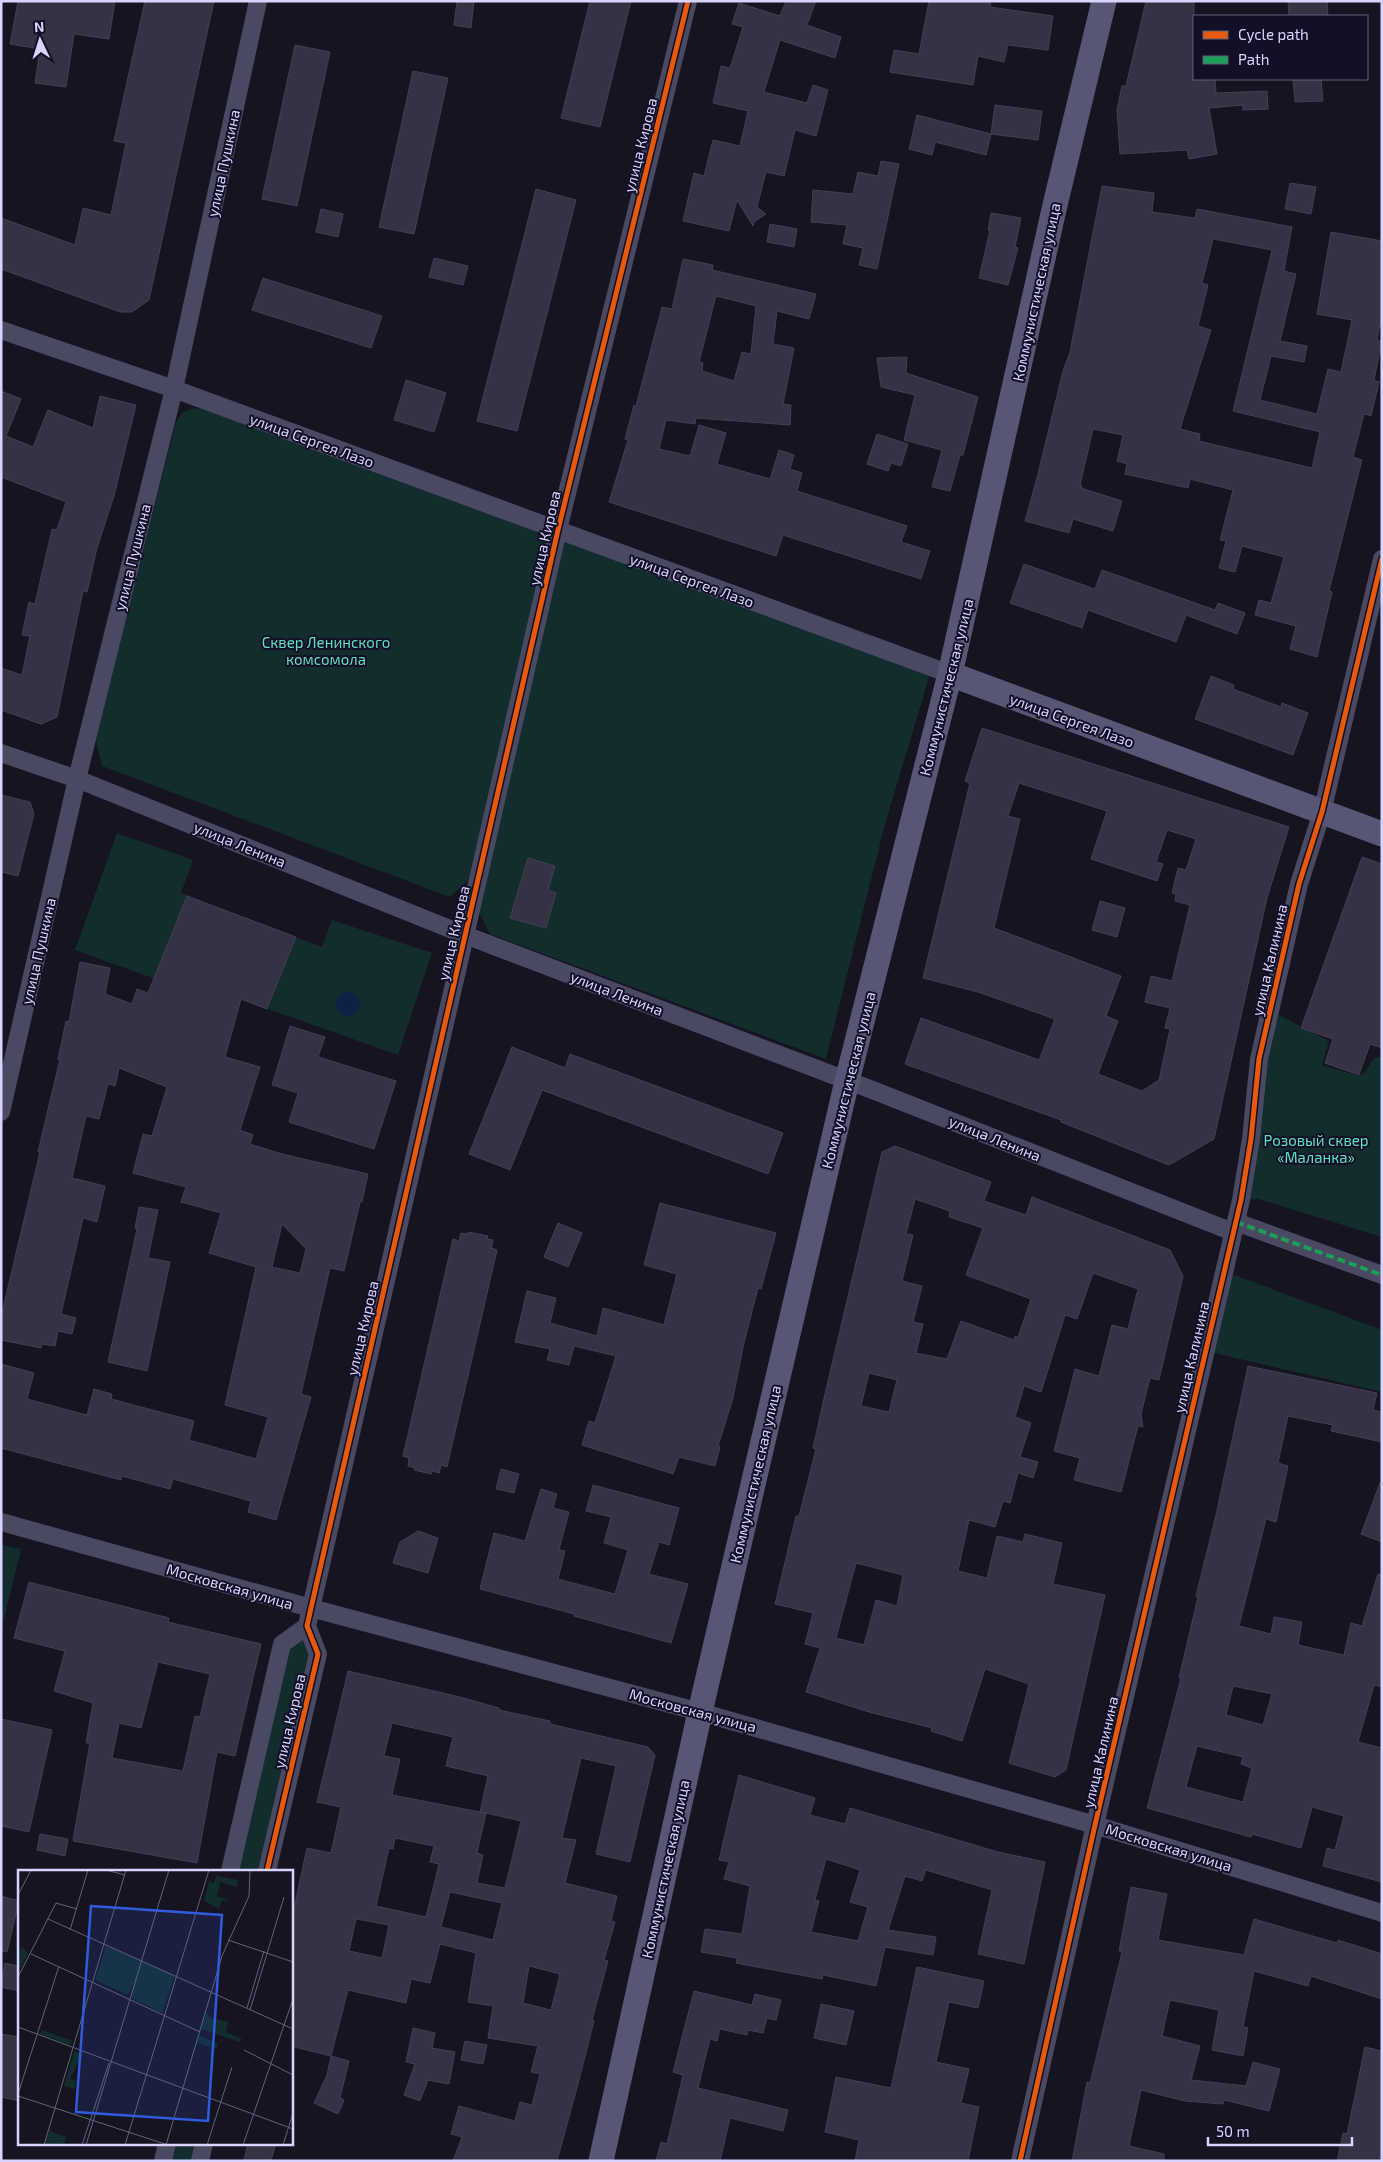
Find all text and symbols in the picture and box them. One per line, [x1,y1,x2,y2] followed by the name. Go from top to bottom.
[15,15,65,65] north arrow
[1193,15,1368,80] legend
[33,18,45,35] text: N
[1238,25,1309,43] text: Cycle path
[1238,50,1269,68] text: Path
[620,96,661,194] street label: улица Кирова
[203,108,244,218] street label: улица Пушкина
[1008,201,1065,383] street label: Коммунистическая улица
[247,409,377,472] street label: улица Сергея Лазо
[524,489,565,587] street label: улица Кирова
[110,502,155,612] street label: улица Пушкина
[627,549,757,612] street label: улица Сергея Лазо
[915,596,978,778] street label: Коммунистическая улица
[262,633,390,668] park label: Сквер Ленинского комсомола
[1007,689,1137,752] street label: улица Сергея Лазо
[191,817,289,872] street label: улица Ленина
[433,884,474,982] street label: улица Кирова
[17,896,60,1006] street label: улица Пушкина
[1247,902,1292,1018] street label: улица Калинина
[568,967,666,1020] street label: улица Ленина
[817,989,880,1171] street label: Коммунистическая улица
[946,1111,1044,1166] street label: улица Ленина
[1263,1131,1369,1166] park label: Розовый сквер «Маланка»
[342,1279,383,1377] street label: улица Кирова
[1169,1299,1214,1415] street label: улица Калинина
[726,1383,785,1565] street label: Коммунистическая улица
[164,1559,295,1614] street label: Московская улица
[269,1672,310,1770] street label: улица Кирова
[627,1684,759,1737] street label: Московская улица
[1078,1694,1123,1810] street label: улица Калинина
[637,1778,694,1960] street label: Коммунистическая улица
[1103,1819,1234,1876] street label: Московская улица
[18,1870,292,2144] inset map
[1208,2114,1352,2146] scale bar
[1216,2122,1250,2140] text: 50 m

